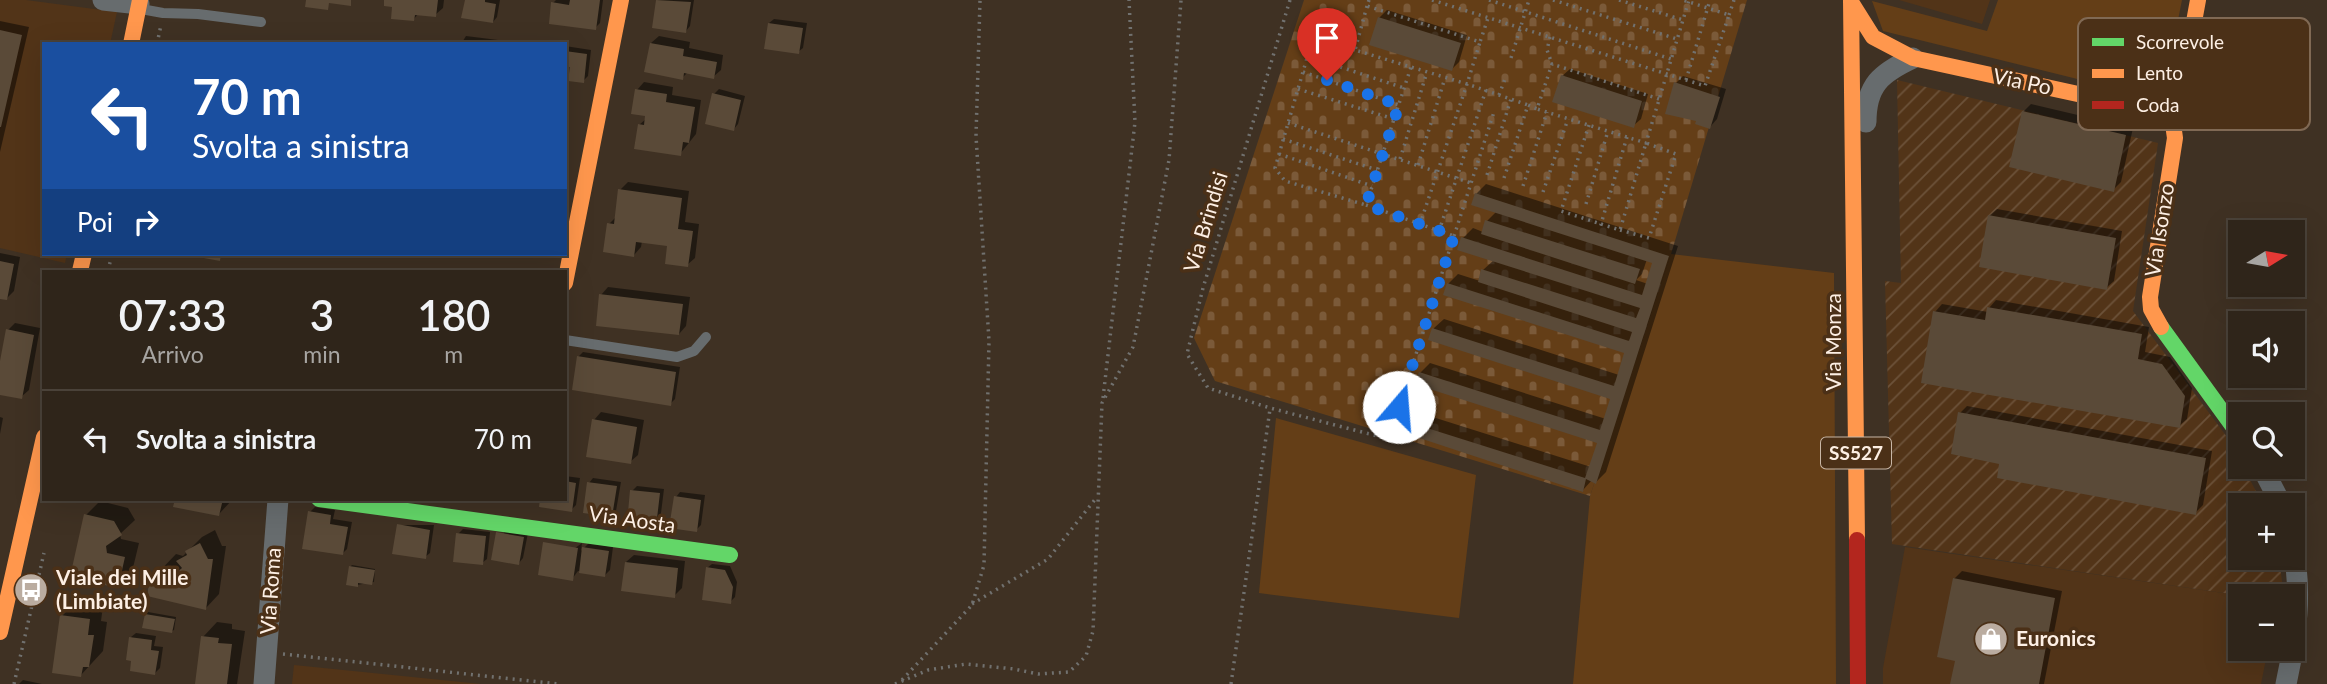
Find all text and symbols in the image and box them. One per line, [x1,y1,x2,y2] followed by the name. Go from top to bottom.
[1297,8,1357,80] pin
[2078,18,2310,130] legend
[1308,19,1346,57] icon: arrive
[2136,30,2224,53] text: Scorrevole
[2136,61,2183,84] text: Lento
[1991,62,2054,99] street label: Via Po
[192,67,302,125] text: 70 m
[77,70,168,161] icon: left
[2136,93,2179,116] text: Coda
[192,126,410,165] text: Svolta a sinistra
[1177,168,1232,275] street label: Via Brindisi
[2139,181,2178,278] street label: Via Isonzo
[127,203,165,241] icon: right
[77,206,113,238] text: Poi
[2228,220,2305,298] north arrow
[2228,220,2305,661] map controls
[119,290,227,340] text: 07:33
[310,290,334,340] text: 3
[417,290,490,340] text: 180
[1820,293,1845,391] street label: Via Monza
[2228,311,2305,388] button: sound
[141,340,204,368] text: Arrivo
[303,340,341,368] text: min
[444,340,463,368] text: m
[1362,370,1436,444] position arrow
[2228,402,2305,479] button: search
[77,420,115,458] icon: left
[136,423,316,455] text: Svolta a sinistra
[474,423,532,455] text: 70 m
[1821,437,1891,468] road number: SS527
[2228,493,2305,570] button: +
[587,500,677,537] street label: Via Aosta
[254,547,285,635] street label: Via Roma
[55,564,188,613] place label: Viale dei Mille (Limbiate)
[12,571,50,609] bus stop icon: Viale dei Mille (Limbiate)
[2228,584,2305,661] button: −
[1972,620,2010,658] shop icon: Euronics
[2016,625,2096,650] place label: Euronics

